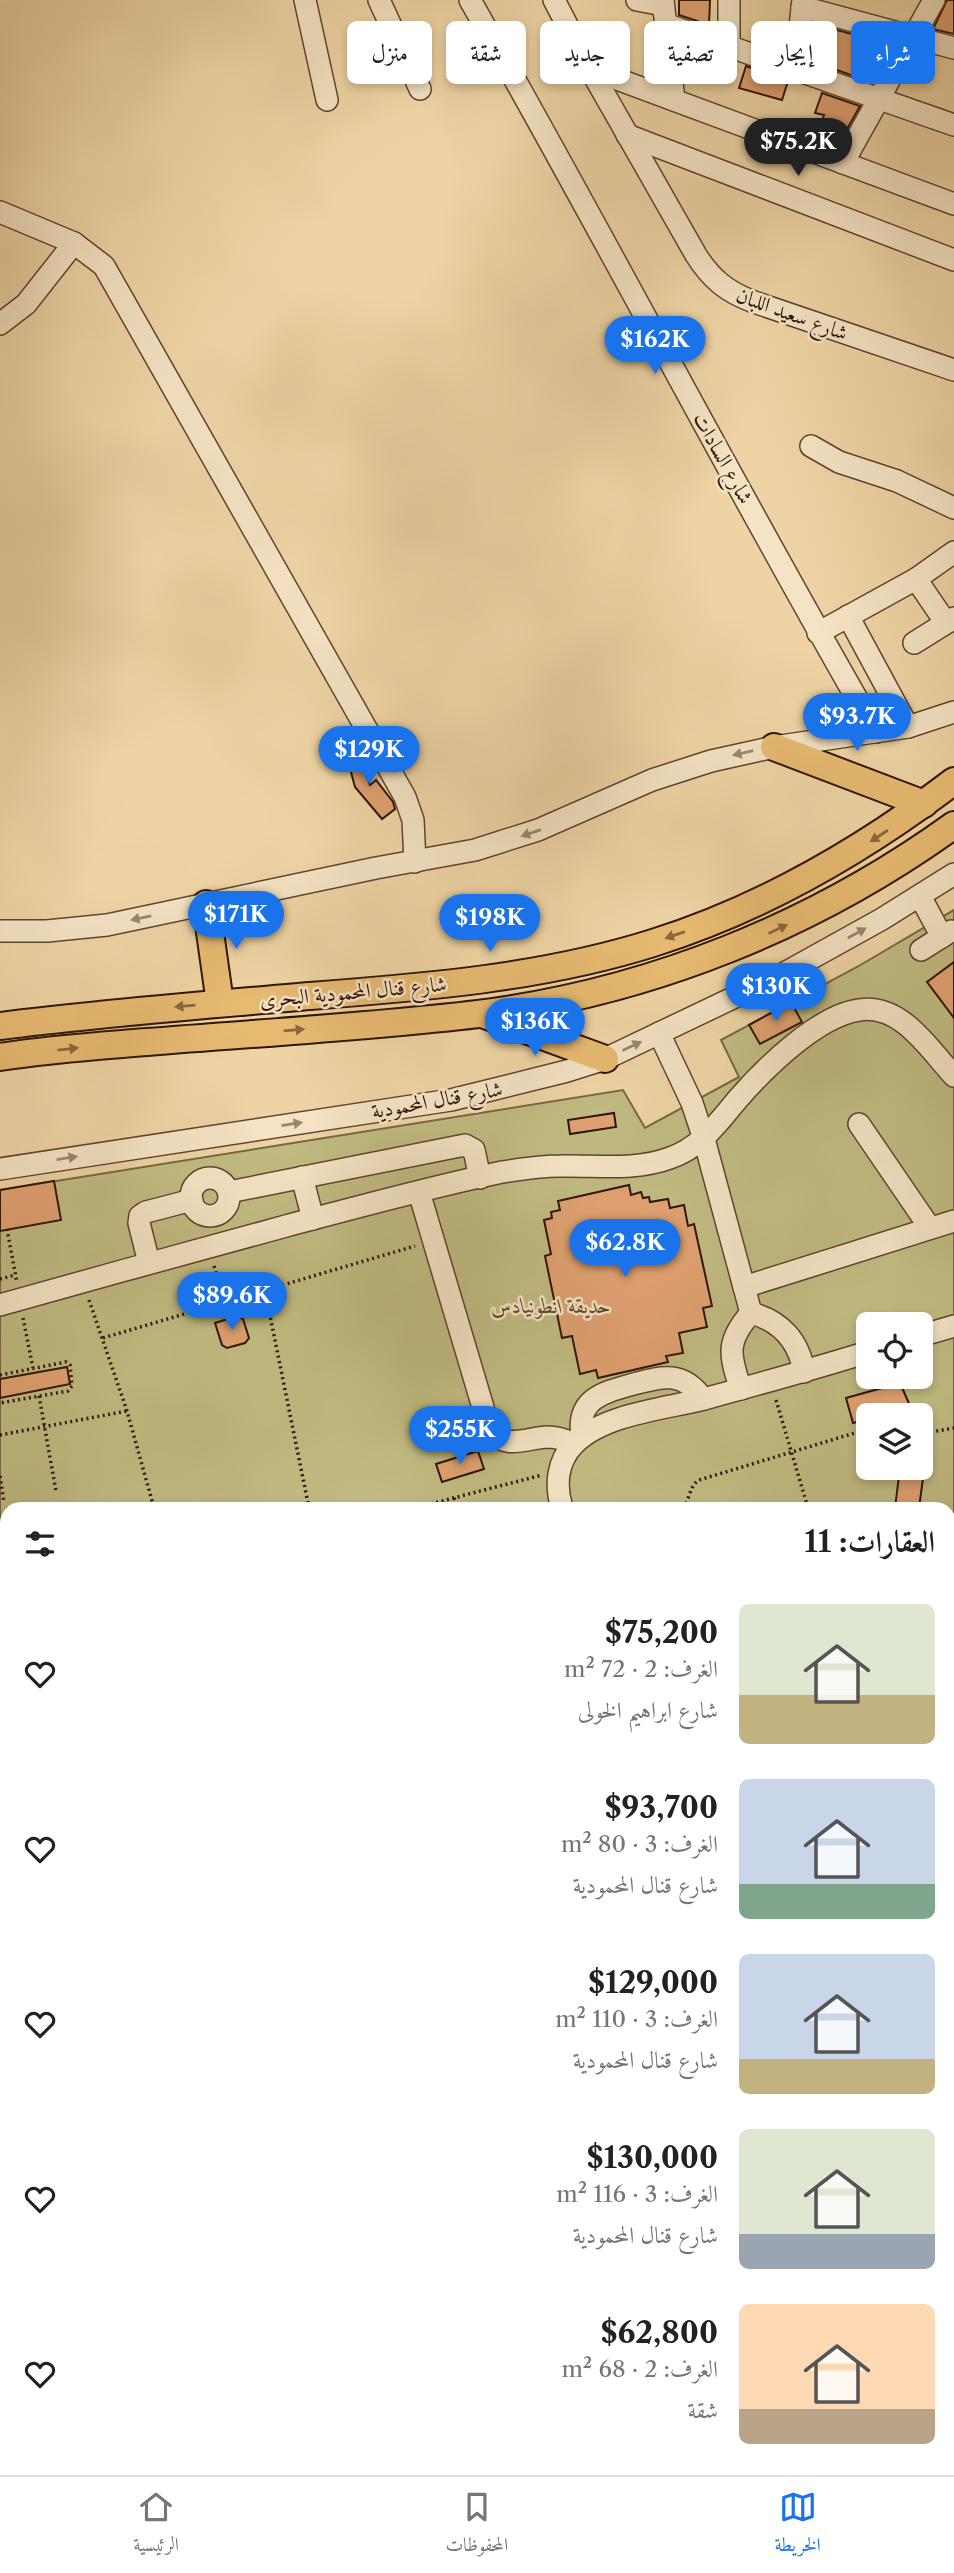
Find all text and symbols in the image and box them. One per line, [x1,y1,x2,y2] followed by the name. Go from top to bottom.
[347,21,432,84] chip: منزل
[446,21,526,84] chip: شقة
[540,21,630,84] chip: جديد
[644,21,737,84] chip: تصفية
[751,21,837,84] chip: إيجار
[851,21,935,84] chip: شراء
[741,118,855,178] pin: $75.2K
[760,127,836,155] text: $75.2K
[731,282,851,351] street label: شارع سعيد اللبان
[606,316,704,376] pin: $162K
[621,325,689,353] text: $162K
[683,408,759,511] street label: شارع السادات
[800,694,914,753] pin: $93.7K
[819,702,895,730] text: $93.7K
[320,726,418,786] pin: $129K
[335,735,403,763] text: $129K
[732,748,754,759] one-way arrow
[520,828,541,839] one-way arrow
[869,829,889,842] one-way arrow
[187,892,285,951] pin: $171K
[441,894,539,954] pin: $198K
[204,900,268,928] text: $171K
[455,903,525,931] text: $198K
[130,913,152,924] one-way arrow
[768,923,788,934] one-way arrow
[847,927,867,939] one-way arrow
[665,930,686,941] one-way arrow
[727,964,825,1023] pin: $130K
[258,971,448,1018] street label: شارع قنال المحمودية البحرى
[741,972,811,1000] text: $130K
[486,998,584,1058] pin: $136K
[174,1001,196,1012] one-way arrow
[501,1007,569,1035] text: $136K
[284,1024,306,1035] one-way arrow
[622,1040,642,1052] one-way arrow
[57,1043,79,1054] one-way arrow
[369,1076,505,1129] street label: شارع قنال المحمودية
[282,1118,304,1129] one-way arrow
[57,1152,79,1163] one-way arrow
[568,1220,682,1279] pin: $62.8K
[585,1228,665,1256] text: $62.8K
[175,1272,289,1332] pin: $89.6K
[193,1281,271,1309] text: $89.6K
[491,1293,611,1319] park label: حديقة انطونيادس
[856,1312,933,1480] map controls
[856,1312,933,1389] button: locate
[856,1403,933,1480] button: layers
[411,1406,509,1466] pin: $255K
[425,1415,495,1443] text: $255K
[804,1523,935,1560] text: العقارات: 11
[21,1525,59,1563] icon: filters
[605,1614,718,1651] text: $75,200
[795,1632,879,1716] icon: home
[21,1655,59,1693] icon: heart
[564,1655,718,1683] text: الغرف: 2 · 72 m²
[578,1696,718,1724] text: شارع ابراهيم الخولى
[605,1789,718,1826] text: $93,700
[795,1807,879,1891] icon: home
[21,1830,59,1868] icon: heart
[561,1830,718,1858] text: الغرف: 3 · 80 m²
[573,1871,718,1899] text: شارع قنال المحمودية
[588,1964,718,2001] text: $129,000
[795,1982,879,2066] icon: home
[21,2005,59,2043] icon: heart
[555,2005,718,2033] text: الغرف: 3 · 110 m²
[573,2046,718,2074] text: شارع قنال المحمودية
[587,2139,718,2176] text: $130,000
[795,2157,879,2241] icon: home
[21,2180,59,2218] icon: heart
[556,2180,718,2208] text: الغرف: 3 · 116 m²
[573,2221,718,2249] text: شارع قنال المحمودية
[601,2314,718,2351] text: $62,800
[795,2332,879,2416] icon: home
[21,2355,59,2393] icon: heart
[561,2355,718,2383] text: الغرف: 2 · 68 m²
[688,2396,718,2424] text: شقة
[133,2488,179,2563] tab: الرئيسية
[445,2488,508,2563] tab: المحفوظات
[775,2488,821,2563] tab: الخريطة

